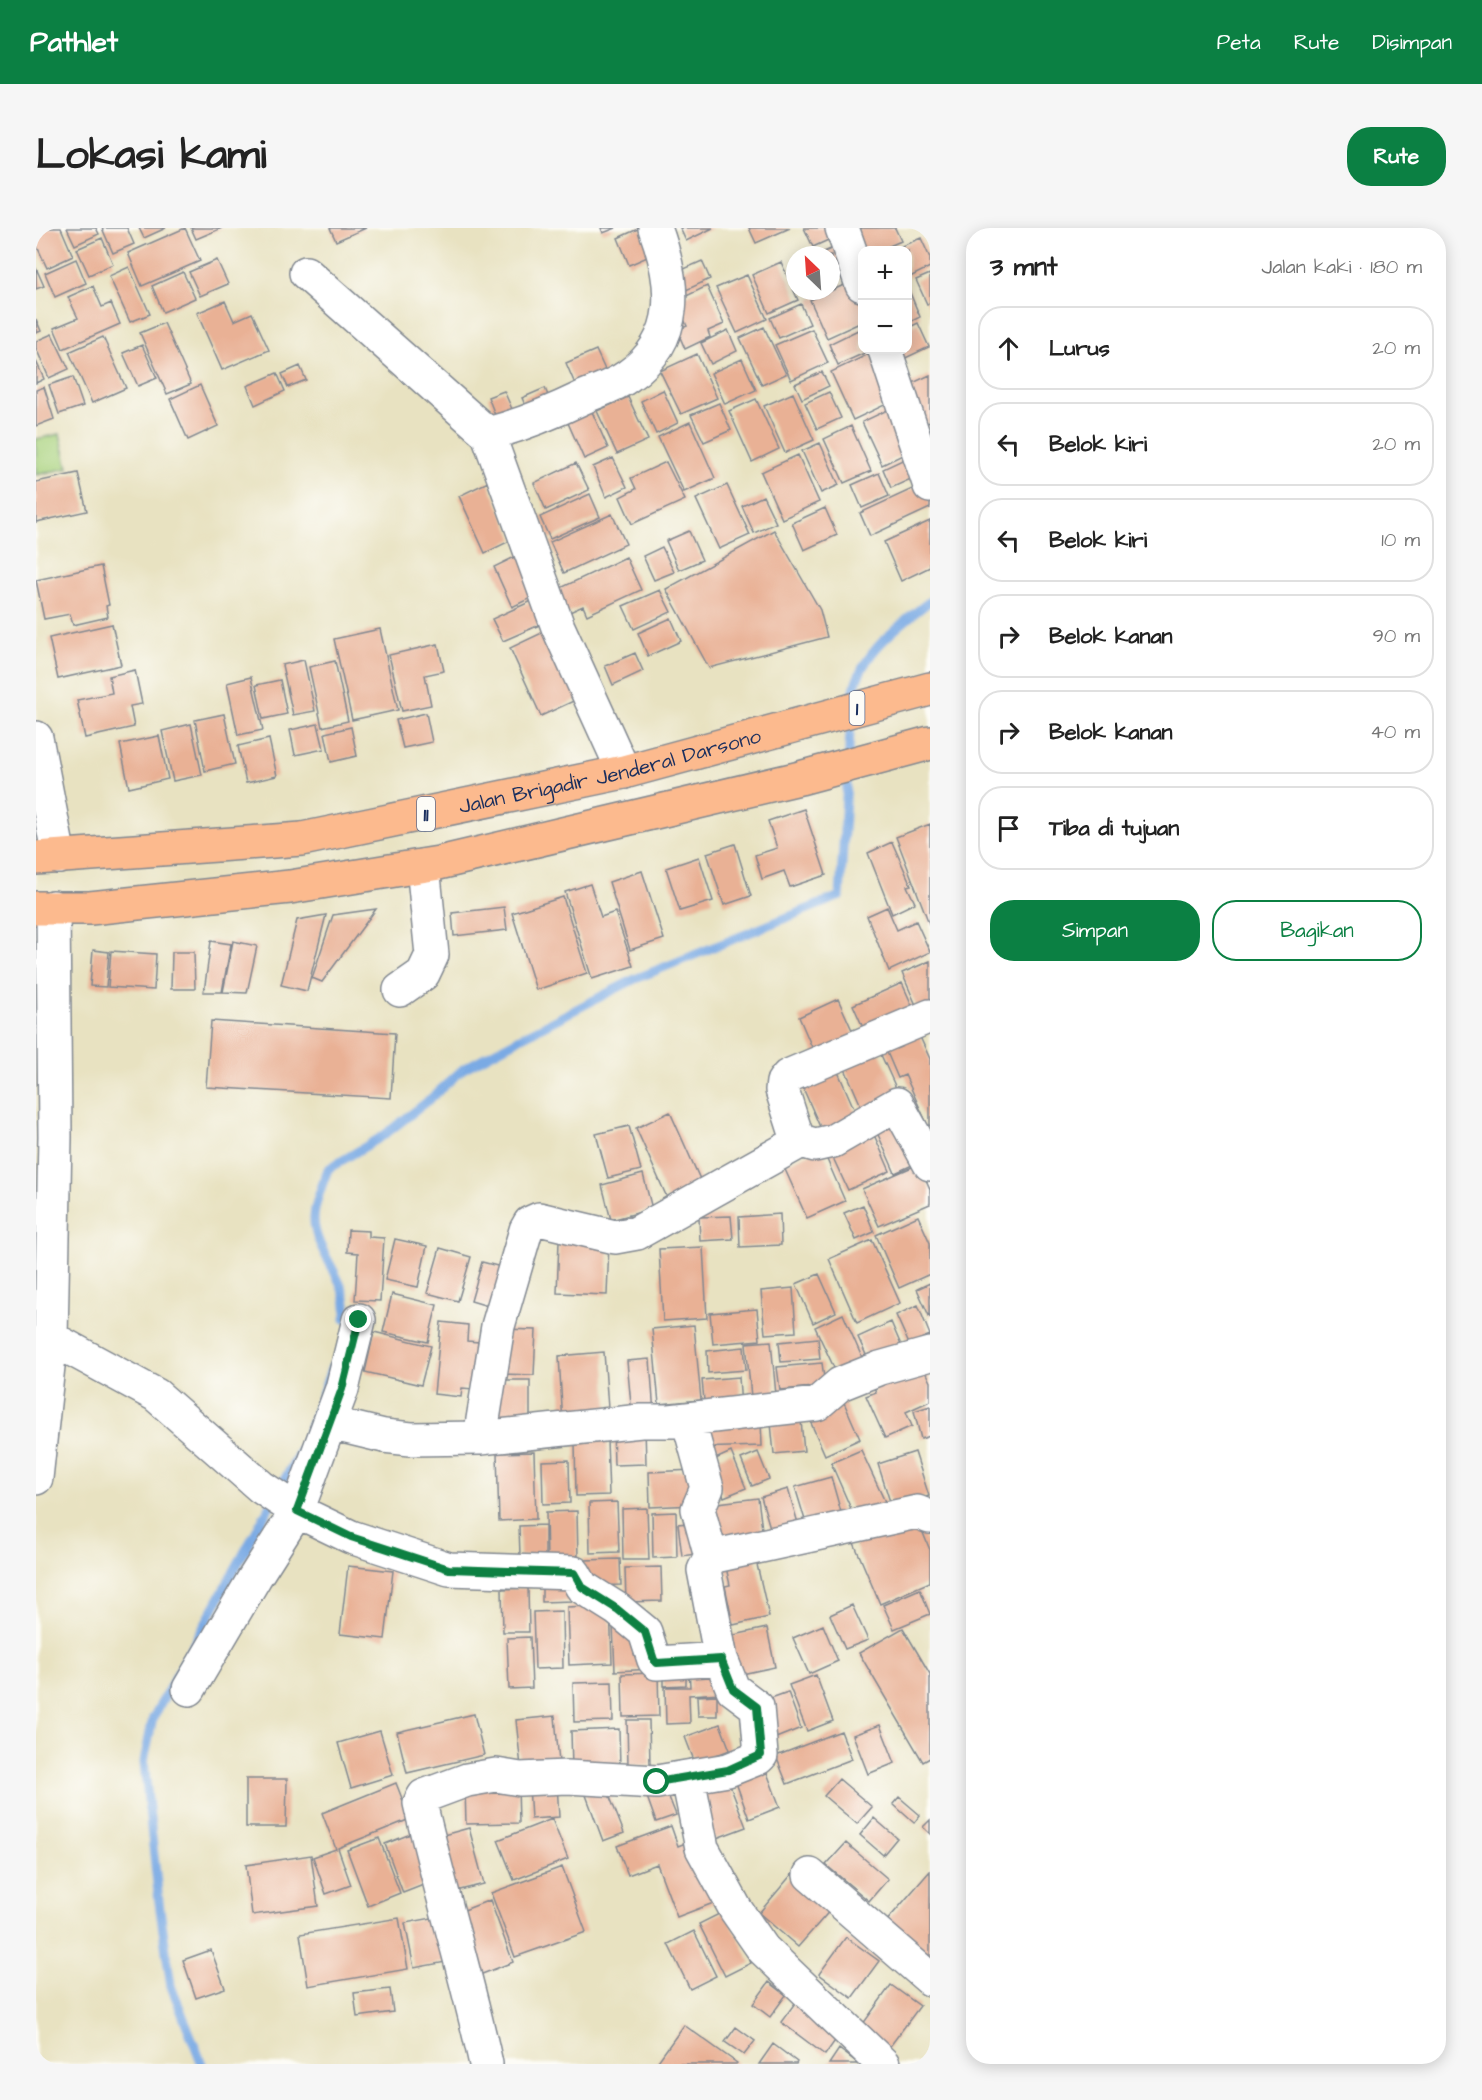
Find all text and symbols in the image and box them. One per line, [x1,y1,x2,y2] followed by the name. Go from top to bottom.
[30,23,118,62] text: Pathlet
[1217,28,1261,57] text: Peta
[1294,28,1339,57] text: Rute
[1372,28,1452,57] text: Disimpan
[36,127,266,185] text: Lokasi kami
[1347,127,1446,186] button: Rute
[786,246,840,300] north arrow
[858,246,912,354] map controls
[858,246,912,300] button: +
[990,249,1057,285] text: 3 mnt
[1262,253,1422,281] text: Jalan kaki · 180 m
[858,300,912,354] button: −
[992,332,1025,365] icon: ahead
[1049,333,1110,364] text: Lurus
[1372,334,1420,362] text: 20 m
[992,428,1025,461] icon: left
[1049,429,1147,460] text: Belok kiri
[1372,430,1420,458] text: 20 m
[992,524,1025,557] icon: left
[1049,525,1147,556] text: Belok kiri
[1381,526,1420,554] text: 10 m
[992,620,1025,653] icon: right
[1049,621,1173,652] text: Belok kanan
[1372,622,1420,650] text: 90 m
[850,691,864,725] road number: 1
[992,716,1025,749] icon: right
[1049,717,1173,748] text: Belok kanan
[1370,718,1420,746] text: 40 m
[456,721,764,821] street label: Jalan Brigadir Jenderal Darsono
[417,797,435,831] road number: 11
[992,812,1025,845] icon: arrive
[1049,813,1179,844] text: Tiba di tujuan
[990,900,1200,961] button: Simpan
[1212,900,1422,961] button: Bagikan
[345,1306,371,1332] route end
[643,1768,669,1794] route start

